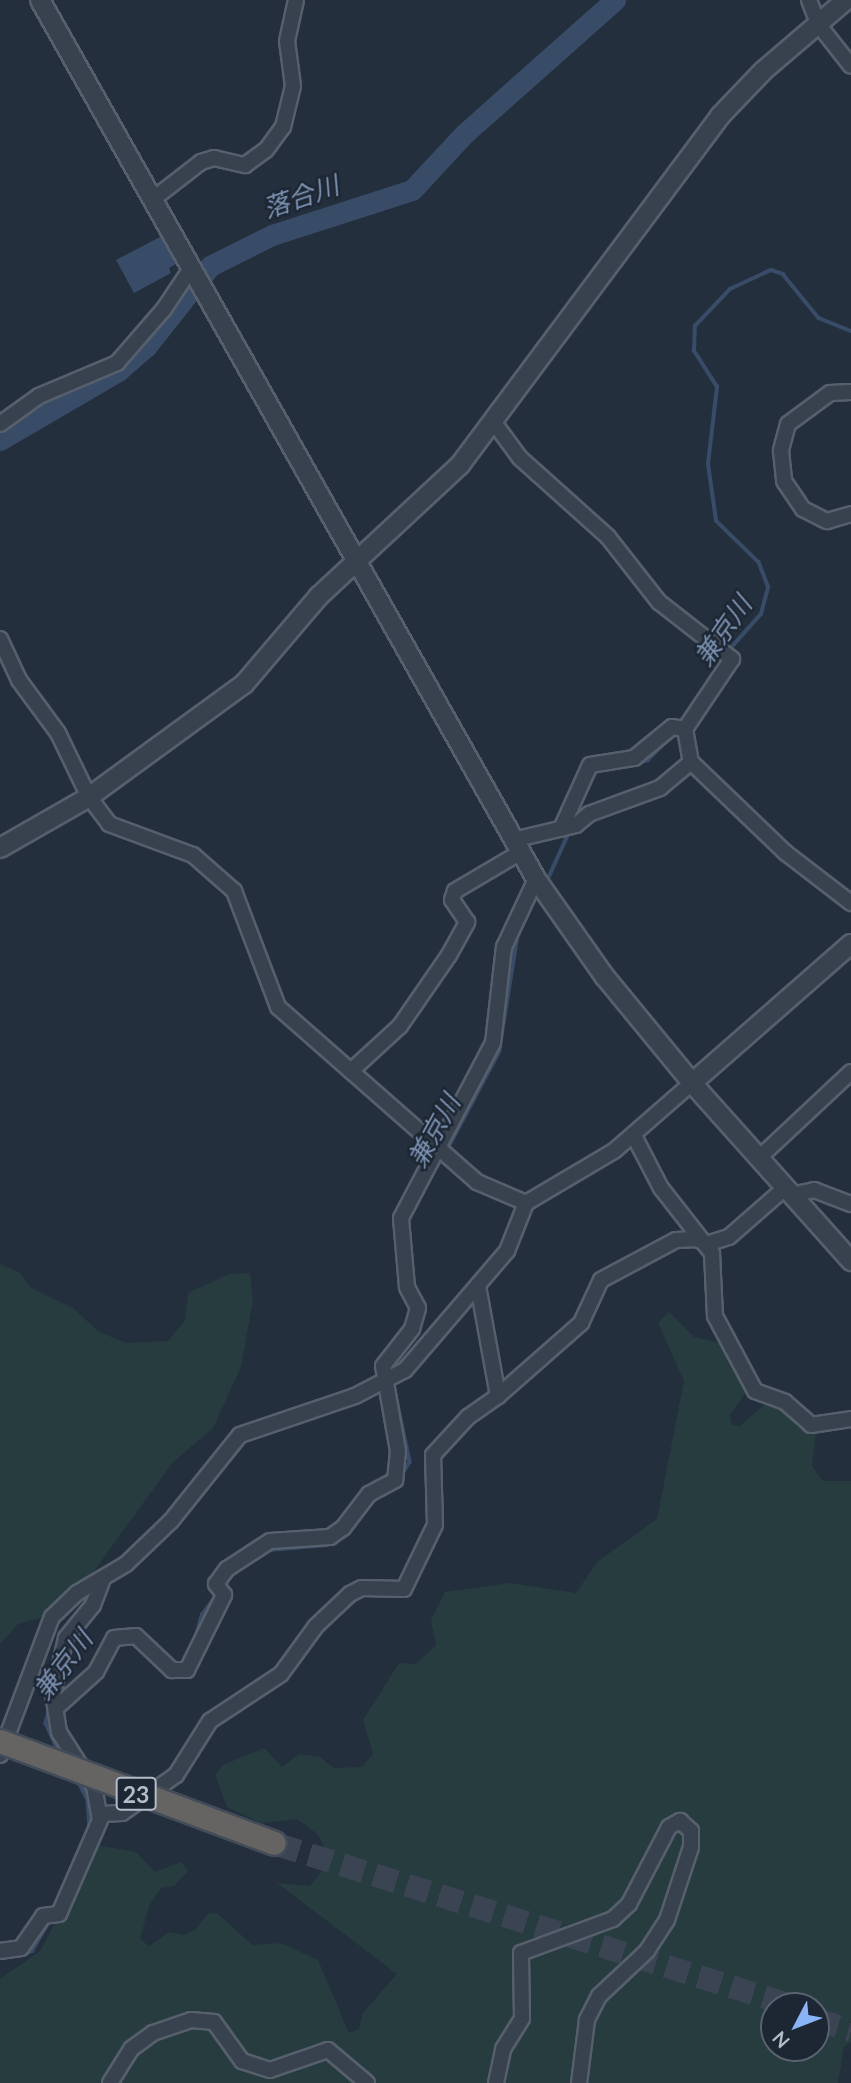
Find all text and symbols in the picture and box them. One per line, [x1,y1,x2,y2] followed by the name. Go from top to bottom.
[259,170,343,224] water label: 落合川
[688,590,758,672] water label: 兼京川
[401,1089,467,1173] water label: 兼京川
[27,1624,99,1706] water label: 兼京川
[115,1774,157,1814] road number: 23
[760,1992,830,2062] north arrow
[767,2027,794,2053] text: N

